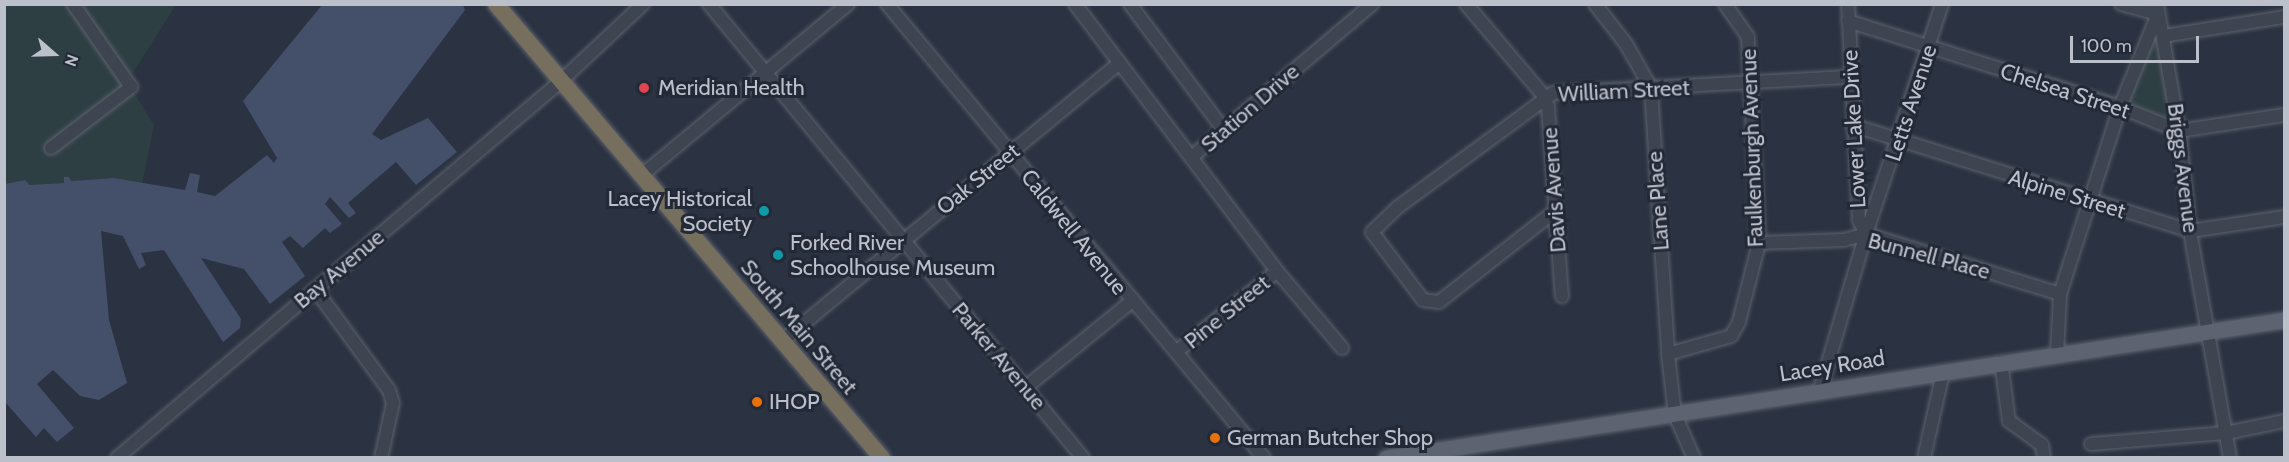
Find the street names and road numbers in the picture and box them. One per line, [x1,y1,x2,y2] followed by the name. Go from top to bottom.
[1880,42,1942,164] street label: Letts Avenue
[1735,48,1769,248] street label: Faulkenburgh Avenue
[1837,49,1871,209] street label: Lower Lake Drive
[1196,58,1304,158] street label: Station Drive
[1997,58,2133,124] street label: Chelsea Street
[1558,74,1690,108] street label: William Street
[2162,102,2204,234] street label: Briggs Avenue
[1536,127,1572,253] street label: Davis Avenue
[931,138,1025,220] street label: Oak Street
[1641,150,1675,252] street label: Lane Place
[1015,164,1133,300] street label: Caldwell Avenue
[2005,164,2129,224] street label: Alpine Street
[289,224,389,314] street label: Bay Avenue
[1865,227,1993,285] street label: Bunnell Place
[735,254,863,400] street label: South Main Street
[1179,270,1275,354] street label: Pine Street
[946,297,1052,415] street label: Parker Avenue
[1777,345,1887,387] street label: Lacey Road

